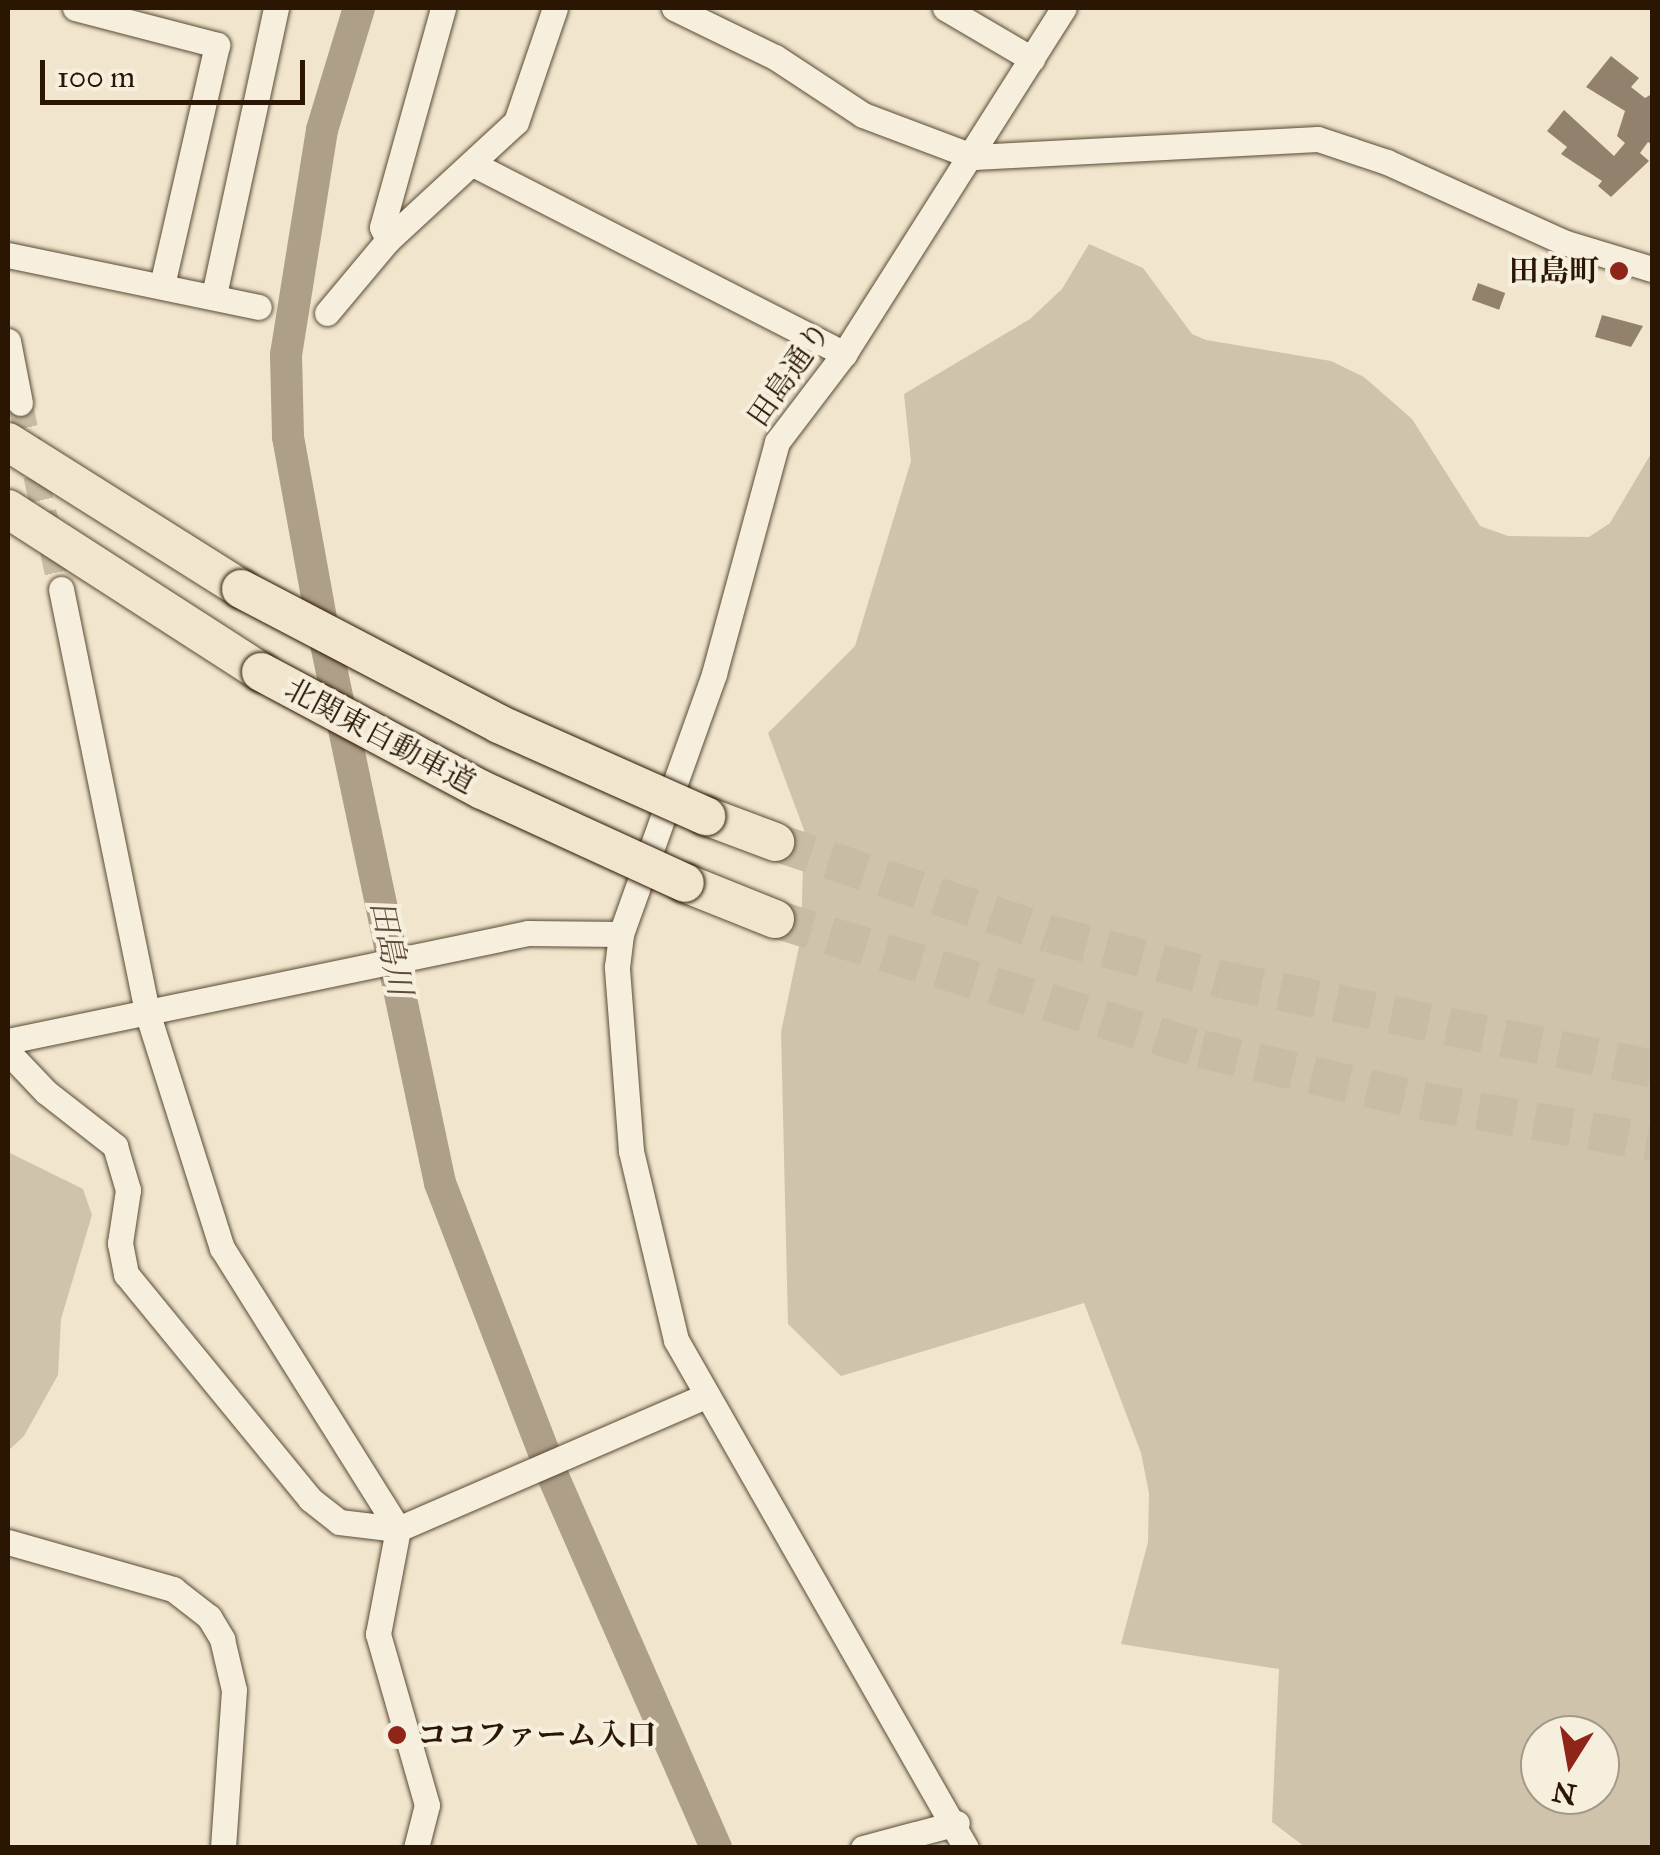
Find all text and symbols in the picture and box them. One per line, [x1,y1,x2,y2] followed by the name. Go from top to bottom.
[45,40,310,102] scale bar
[57,59,135,95] text: 100 m
[1509,253,1599,289] place label: 田島町
[1608,260,1630,282] marker: 田島町
[740,315,838,433] street label: 田島通り
[279,671,481,801] street label: 北関東自動車道
[361,897,419,999] water label: 田島川
[1520,1715,1620,1815] north arrow
[417,1717,657,1753] place label: ココファーム入口
[386,1724,408,1746] marker: ココファーム入口
[1550,1774,1580,1812] text: N

